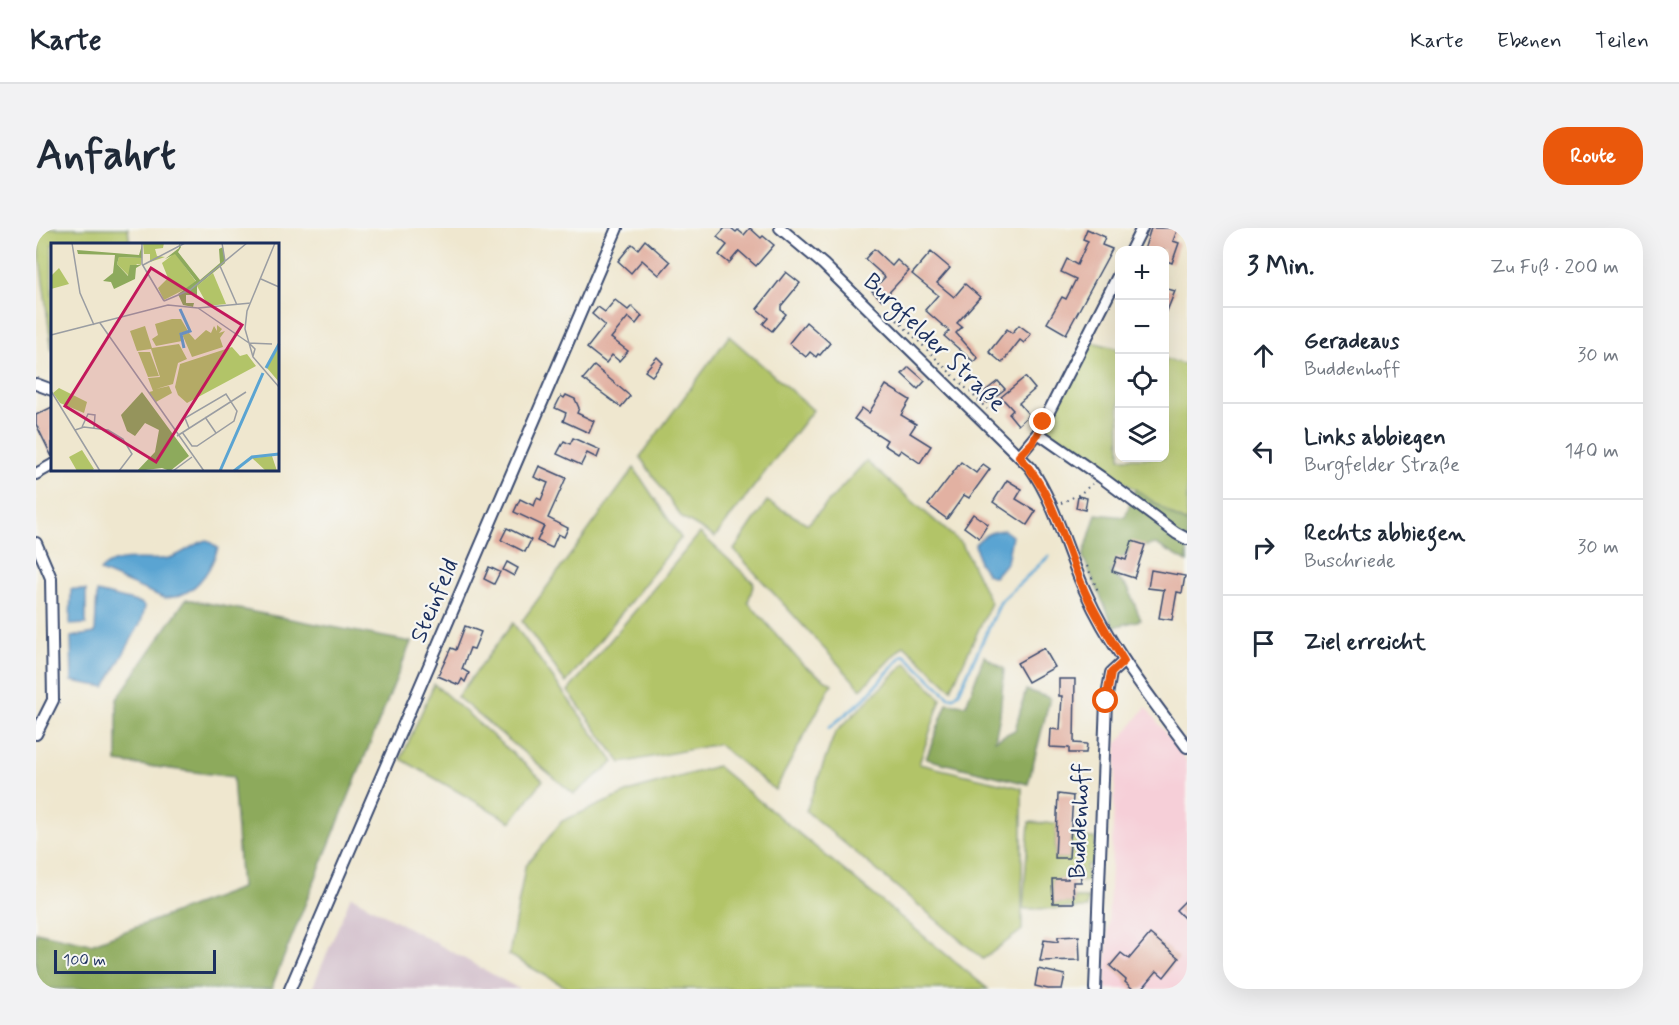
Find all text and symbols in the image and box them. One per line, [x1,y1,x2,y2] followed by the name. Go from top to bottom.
[30,23,102,60] text: Karte
[1410,27,1464,55] text: Karte
[1497,27,1562,55] text: Ebenen
[1595,27,1649,55] text: Teilen
[1543,127,1643,185] button: Route
[36,129,176,184] text: Anfahrt
[51,243,279,471] inset map
[1115,246,1169,462] map controls
[1115,246,1169,300] button: +
[1247,250,1315,284] text: 3 Min.
[1490,254,1619,281] text: Zu Fuß · 200 m
[855,267,1012,421] street label: Burgfelder Straße
[1115,300,1169,354] button: −
[1304,328,1399,356] text: Geradeaus
[1247,339,1280,372] icon: ahead
[1577,342,1619,369] text: 30 m
[1115,354,1169,408] button: locate
[1304,356,1400,383] text: Buddenhoff
[1029,408,1055,434] route end
[1115,408,1169,462] button: layers
[1304,424,1446,452] text: Links abbiegen
[1247,435,1280,468] icon: left
[1565,438,1619,465] text: 140 m
[1304,452,1460,479] text: Burgfelder Straße
[1304,520,1465,548] text: Rechts abbiegen
[1247,531,1280,564] icon: right
[1577,534,1619,561] text: 30 m
[1304,548,1395,575] text: Buschriede
[403,554,467,648] street label: Steinfeld
[1247,627,1280,660] icon: arrive
[1304,629,1426,657] text: Ziel erreicht
[1092,687,1118,713] route start
[1062,763,1098,879] street label: Buddenhoff
[54,947,216,974] scale bar
[63,950,106,971] text: 100 m

